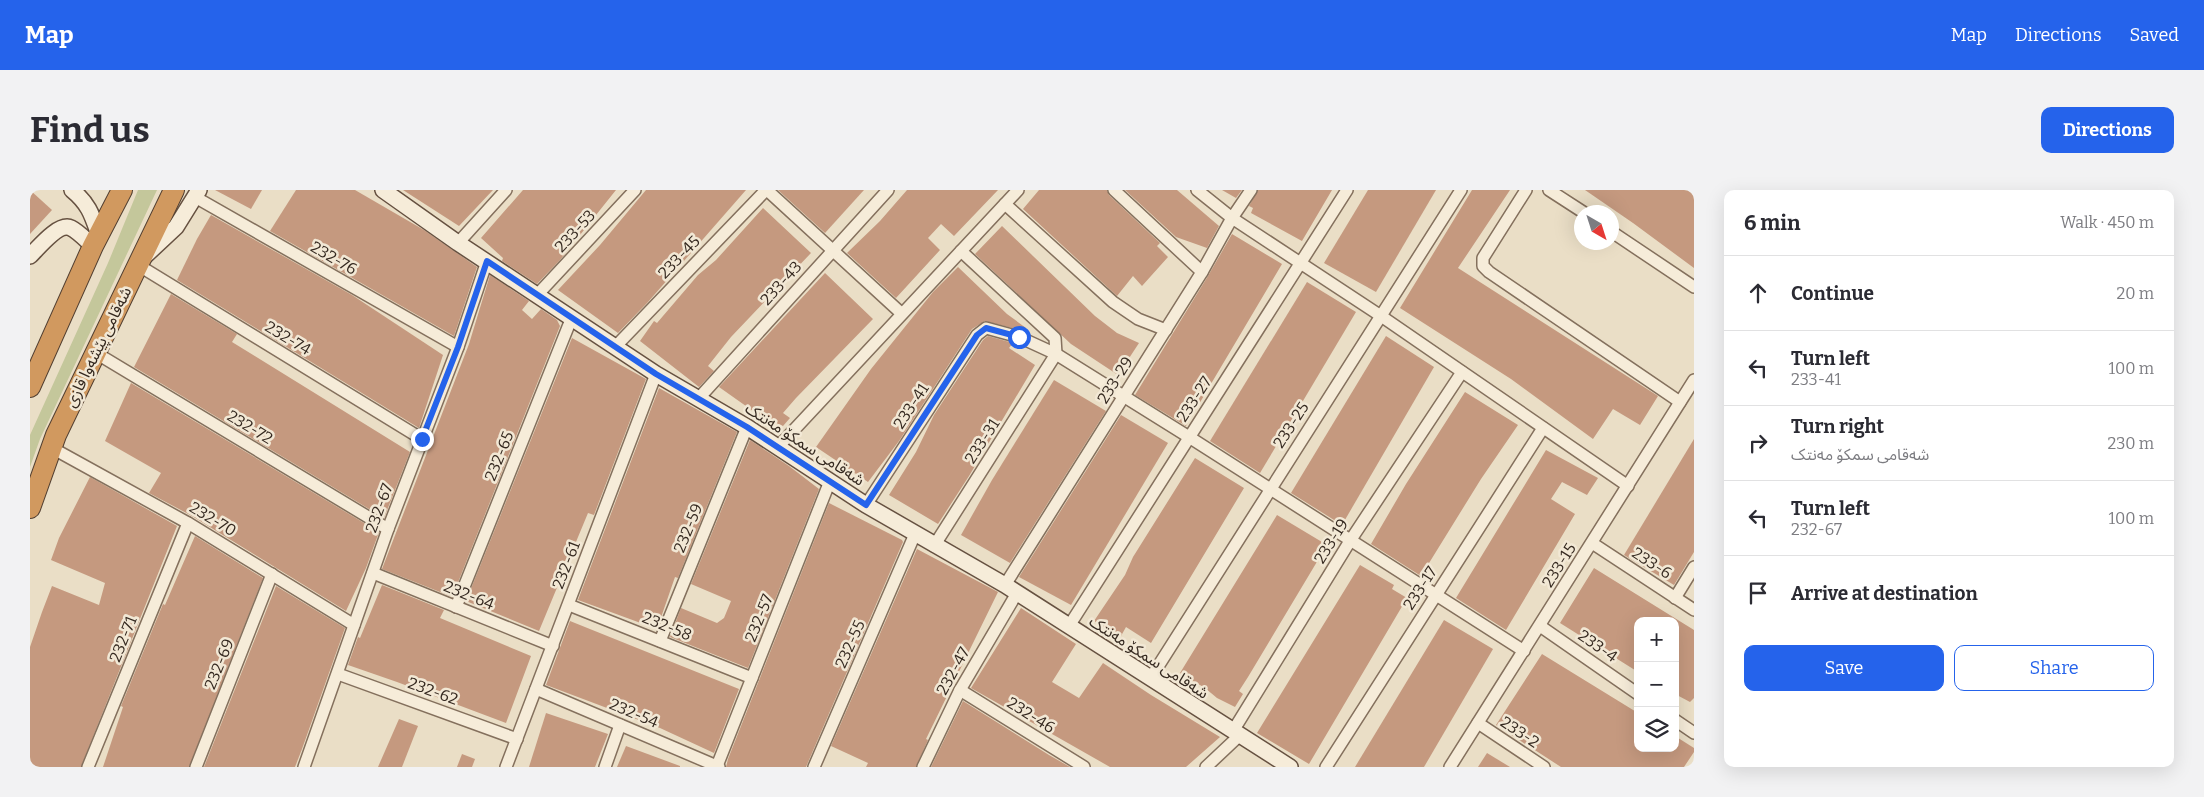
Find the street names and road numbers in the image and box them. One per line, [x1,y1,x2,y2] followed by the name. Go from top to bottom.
[551,206,599,256] street label: 233-53
[654,232,704,282] street label: 233-45
[308,237,360,279] street label: 232-76
[756,257,806,309] street label: 233-43
[61,284,136,411] street label: شەقامی پێشەوا قازی
[262,317,315,359] street label: 232-74
[1093,353,1137,407] street label: 233-29
[1172,373,1216,425] street label: 233-27
[889,379,933,432] street label: 233-41
[742,398,868,490] street label: شەقامی سمکۆ مەنتک
[1269,398,1313,452] street label: 233-25
[224,406,276,448] street label: 232-72
[961,415,1004,467] street label: 233-31
[481,429,517,483] street label: 232-65
[361,481,397,535] street label: 232-67
[186,498,240,540] street label: 232-70
[670,501,706,555] street label: 232-59
[1310,515,1352,567] street label: 233-19
[548,538,584,592] street label: 232-61
[1538,539,1580,591] street label: 233-15
[1629,543,1675,583] street label: 233-6
[1399,563,1441,613] street label: 233-17
[441,576,498,614] street label: 232-64
[741,591,777,645] street label: 232-57
[640,608,694,644] street label: 232-58
[1086,611,1212,703] street label: شەقامی سمکۆ مەنتک
[105,613,141,665] street label: 232-71
[831,617,869,671] street label: 232-55
[1575,626,1622,667] street label: 233-4
[200,636,238,692] street label: 232-69
[932,644,974,698] street label: 232-47
[405,673,461,709] street label: 232-62
[1004,693,1058,737] street label: 232-46
[607,694,662,732] street label: 232-54
[1497,712,1543,752] street label: 233-2

